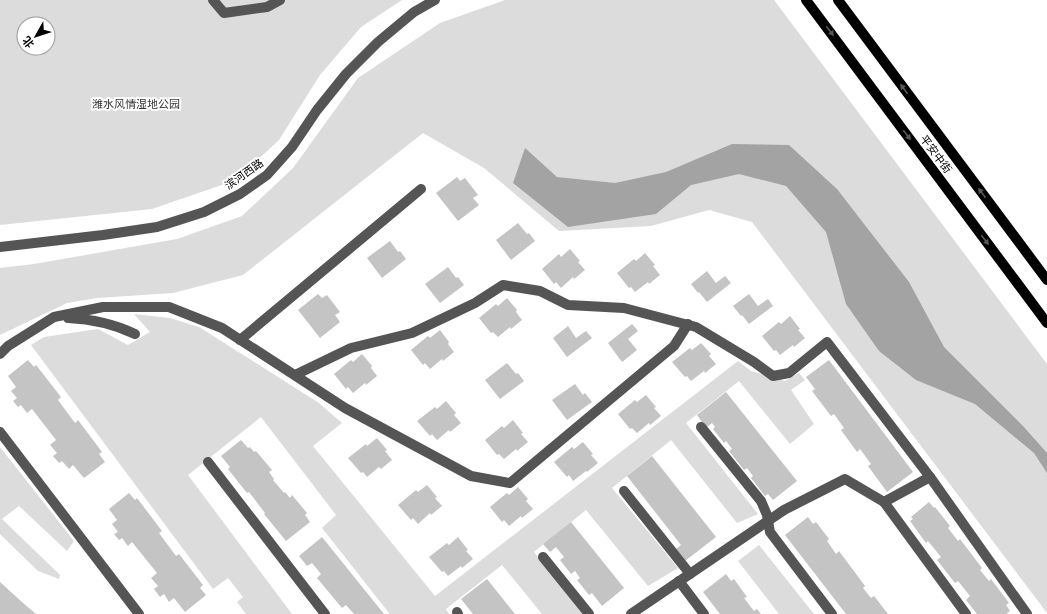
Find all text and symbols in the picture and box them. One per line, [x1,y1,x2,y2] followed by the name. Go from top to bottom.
[16,16,56,56] north arrow
[826,26,834,37] one-way arrow
[19,34,37,51] text: 北
[900,83,908,94] one-way arrow
[92,97,180,111] park label: 潍水风情湿地公园
[903,130,912,141] one-way arrow
[917,132,955,176] street label: 平安中街
[222,156,266,192] street label: 滨河西路
[978,188,986,198] one-way arrow
[981,234,989,245] one-way arrow

